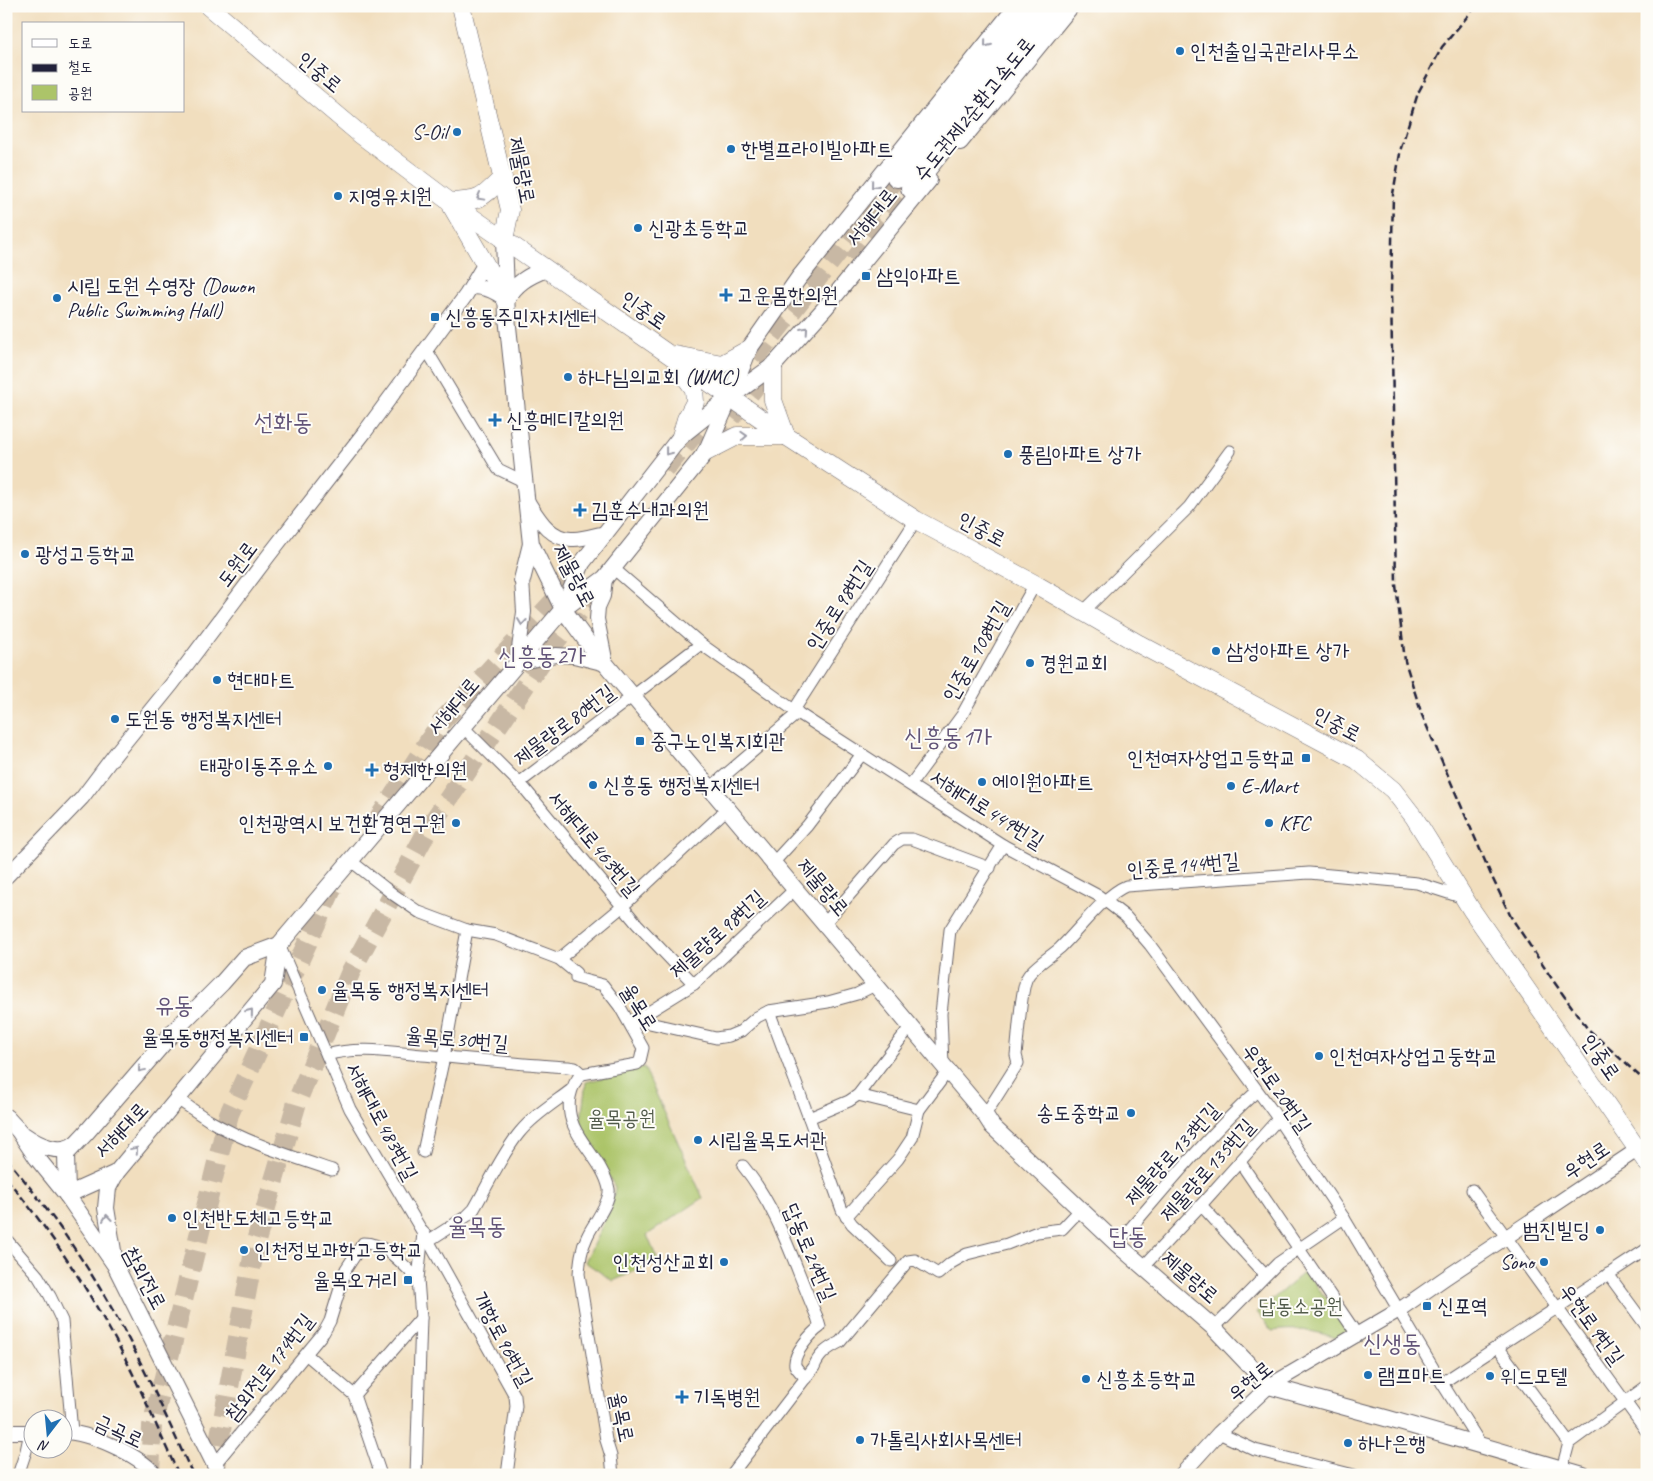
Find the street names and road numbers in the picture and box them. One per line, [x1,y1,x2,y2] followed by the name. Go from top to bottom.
[908,31,1040,187] street label: 수도권제2순환고속도로
[292,46,348,98] street label: 인중로
[503,134,541,206] street label: 제물량로
[840,183,902,251] street label: 서해대로
[616,285,672,335] street label: 인중로
[954,506,1010,552] street label: 인중로
[211,536,263,592] street label: 도원로
[547,539,601,611] street label: 제물량로
[800,554,878,655] street label: 인중로98번길
[937,596,1016,706] street label: 인중로108번길
[421,672,485,740] street label: 서해대로
[508,678,620,772] street label: 제물량로80번길
[1309,701,1365,747] street label: 인중로
[925,764,1049,854] street label: 서해대로449번길
[542,785,646,901] street label: 서해대로463번길
[1126,847,1240,883] street label: 인중로144번길
[791,853,855,921] street label: 제물량로
[664,884,770,984] street label: 제물량로98번길
[615,979,663,1035] street label: 율목로
[404,1022,510,1056] street label: 율목로30번길
[1576,1029,1626,1085] street label: 인중로
[1237,1038,1317,1138] street label: 우현로20번길
[340,1058,424,1184] street label: 서해대로483번길
[88,1096,154,1164] street label: 서해대로
[1119,1097,1225,1211] street label: 제물량로133번길
[1154,1113,1260,1227] street label: 제물량로135번길
[1558,1135,1614,1185] street label: 우현로
[778,1199,842,1305] street label: 답동로24번길
[118,1242,172,1314] street label: 참외전로
[1156,1245,1224,1309] street label: 제물량로
[1554,1278,1630,1370] street label: 우현로9번길
[467,1287,539,1391] street label: 개항로96번길
[219,1308,319,1426] street label: 참외전로174번길
[1222,1355,1278,1407] street label: 우현로
[604,1389,640,1445] street label: 율목로
[91,1409,147,1453] street label: 금곡로

